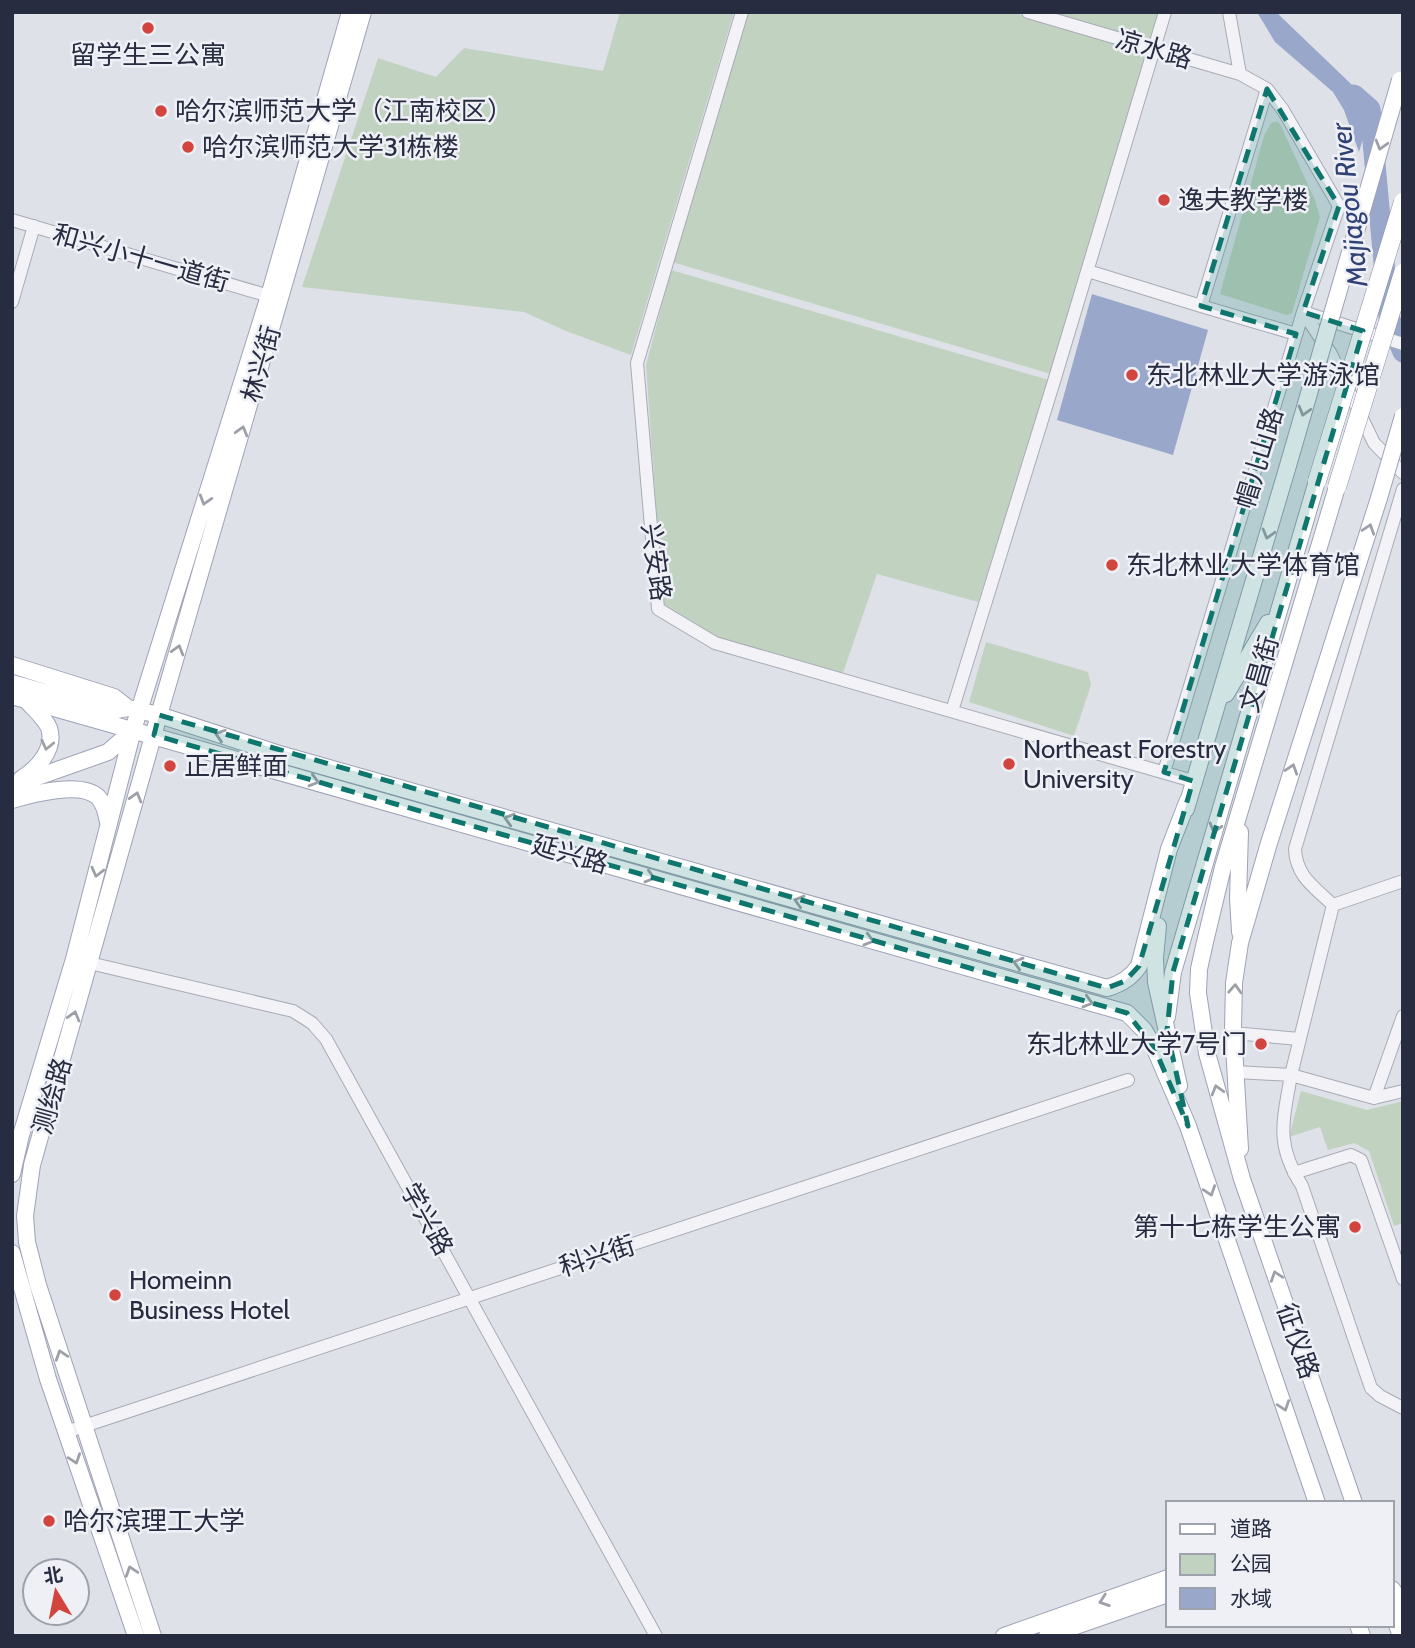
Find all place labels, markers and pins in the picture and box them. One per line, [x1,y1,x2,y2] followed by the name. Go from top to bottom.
[140,20,156,36] marker: 留学生三公寓
[70,39,226,71] place label: 留学生三公寓
[175,95,513,127] place label: 哈尔滨师范大学（江南校区）
[153,103,169,119] marker: 哈尔滨师范大学（江南校区）
[202,131,459,163] place label: 哈尔滨师范大学31栋楼
[180,139,196,155] marker: 哈尔滨师范大学31栋楼
[1178,184,1308,216] place label: 逸夫教学楼
[1156,192,1172,208] marker: 逸夫教学楼
[1146,359,1380,391] place label: 东北林业大学游泳馆
[1124,367,1140,383] marker: 东北林业大学游泳馆
[1126,549,1360,581] place label: 东北林业大学体育馆
[1104,557,1120,573] marker: 东北林业大学体育馆
[1023,733,1226,795] place label: Northeast Forestry University
[184,750,288,782] place label: 正居鲜面
[1001,756,1017,772] marker: Northeast Forestry University
[162,758,178,774] marker: 正居鲜面
[1026,1028,1247,1060] place label: 东北林业大学7号门
[1253,1036,1269,1052] marker: 东北林业大学7号门
[1133,1211,1341,1243] place label: 第十七栋学生公寓
[1347,1219,1363,1235] marker: 第十七栋学生公寓
[129,1264,290,1326] place label: Homeinn Business Hotel
[107,1287,123,1303] marker: Homeinn Business Hotel
[63,1505,245,1537] place label: 哈尔滨理工大学
[41,1513,57,1529] marker: 哈尔滨理工大学

